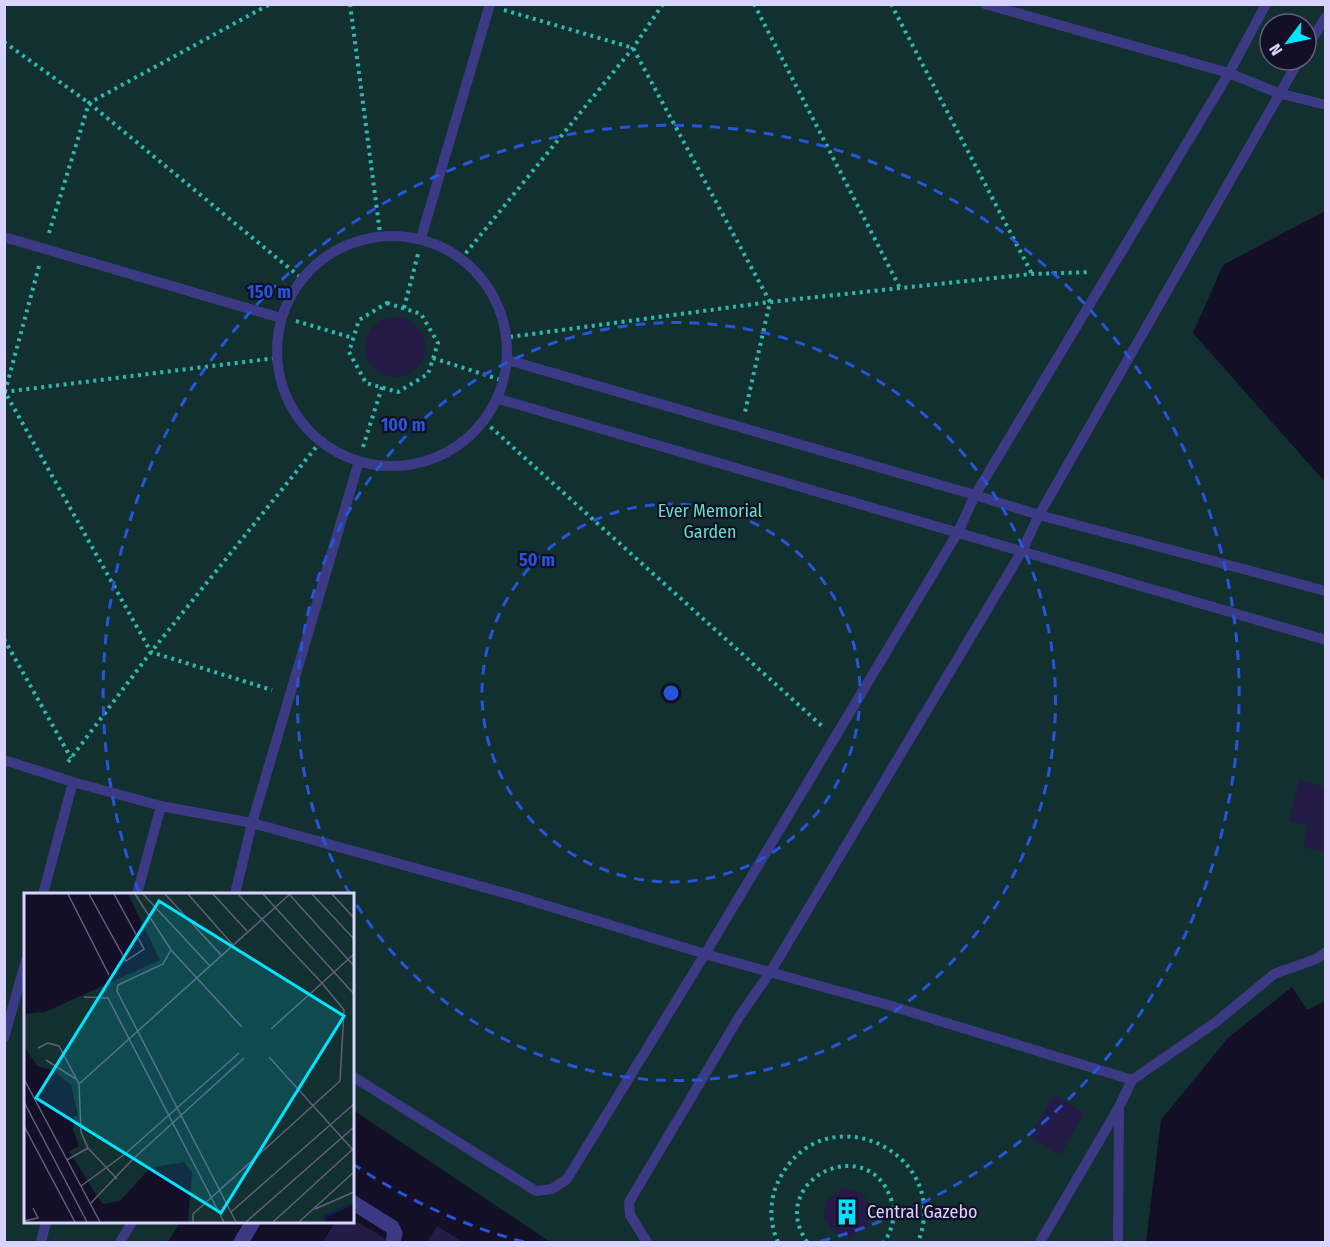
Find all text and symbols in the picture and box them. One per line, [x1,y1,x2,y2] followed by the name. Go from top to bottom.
[1258,12,1318,72] north arrow
[1265,41,1286,59] text: N
[247,281,291,303] text: 150 m
[381,414,425,436] text: 100 m
[658,500,763,543] park label: Ever Memorial Garden
[519,549,555,571] text: 50 m
[661,683,681,703] centre of rings
[24,893,354,1223] inset map
[832,1197,862,1227] building icon: Central Gazebo
[867,1201,977,1223] place label: Central Gazebo

